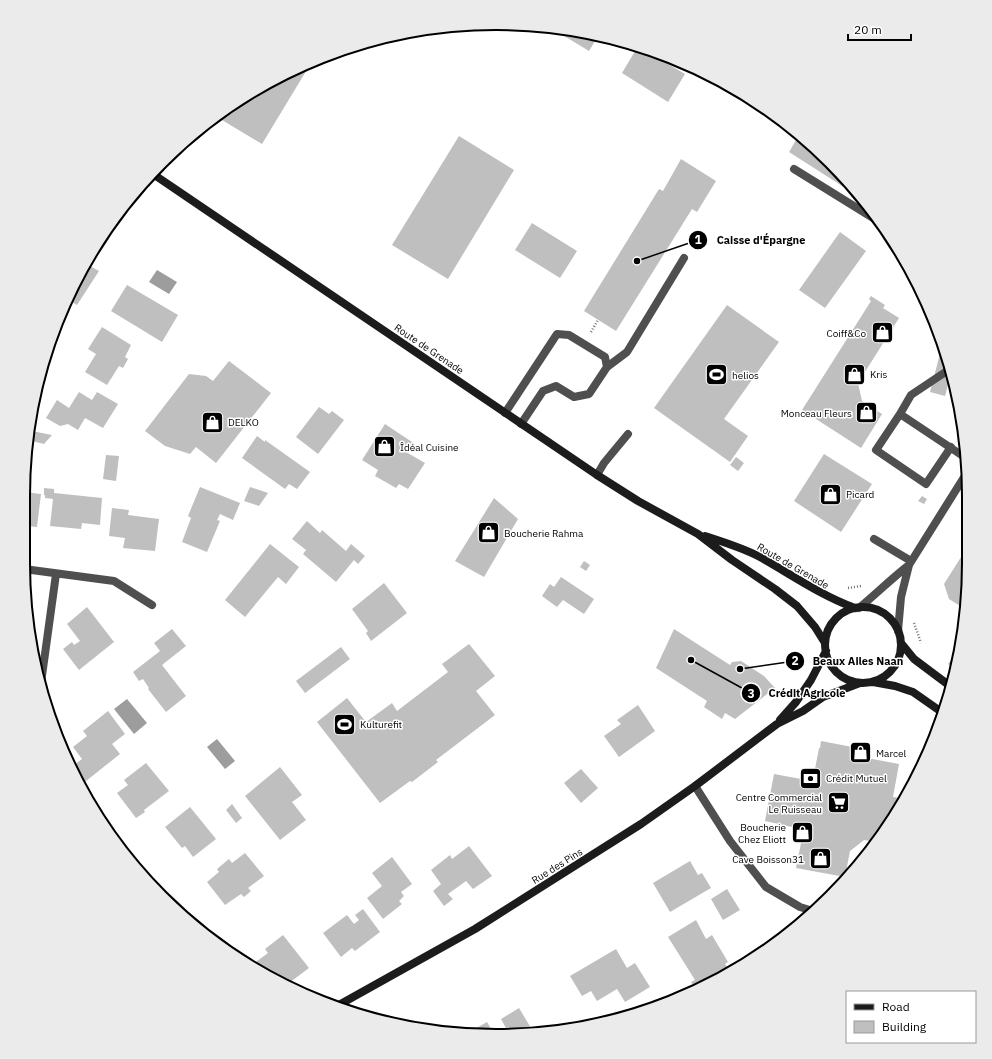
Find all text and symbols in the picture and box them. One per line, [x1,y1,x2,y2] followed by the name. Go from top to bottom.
[848,16,911,42] scale bar
[854,22,882,37] text: 20 m
[688,229,813,252] callout: Caisse d'Épargne
[694,232,702,247] text: 1
[717,232,805,247] text: Caisse d'Épargne
[869,320,895,346] shop icon: Coiff&Co
[392,321,467,377] street label: Route de Grenade
[827,327,866,340] place label: Coiff&Co
[841,361,867,387] shop icon: Kris
[704,362,730,388] sports icon: helios
[870,368,887,381] place label: Kris
[732,369,759,382] place label: helios
[854,400,880,426] shop icon: Monceau Fleurs
[781,407,852,420] place label: Monceau Fleurs
[199,409,225,435] shop icon: DELKO
[228,416,259,429] place label: DELKO
[372,434,398,460] shop icon: Îdéal Cuisine
[400,441,459,454] place label: Îdéal Cuisine
[817,481,843,507] shop icon: Picard
[846,488,874,501] place label: Picard
[476,520,502,546] shop icon: Boucherie Rahma
[504,527,584,540] place label: Boucherie Rahma
[755,540,832,592] street label: Route de Grenade
[785,649,911,672] callout: Beaux Ailes Naan
[791,653,799,668] text: 2
[813,654,903,668] text: Beaux Ailes Naan
[741,682,854,705] callout: Crédit Agricole
[747,686,755,701] text: 3
[769,686,845,700] text: Crédit Agricole
[331,711,357,737] sports icon: Kulturefit
[360,718,403,731] place label: Kulturefit
[848,740,874,766] shop icon: Marcel
[876,747,907,760] place label: Marcel
[798,765,824,791] bank icon: Crédit Mutuel
[826,772,887,785] place label: Crédit Mutuel
[825,790,851,816] supermarket icon: Centre Commercial Le Ruisseau
[736,791,822,816] place label: Centre Commercial Le Ruisseau
[789,820,815,846] shop icon: Boucherie Chez Eliott
[738,821,787,846] place label: Boucherie Chez Eliott
[529,845,585,887] street label: Rue des Pins
[807,846,833,872] shop icon: Cave Boisson31
[732,853,804,866] place label: Cave Boisson31
[846,991,976,1043] legend
[882,999,910,1014] text: Road
[882,1019,927,1034] text: Building

